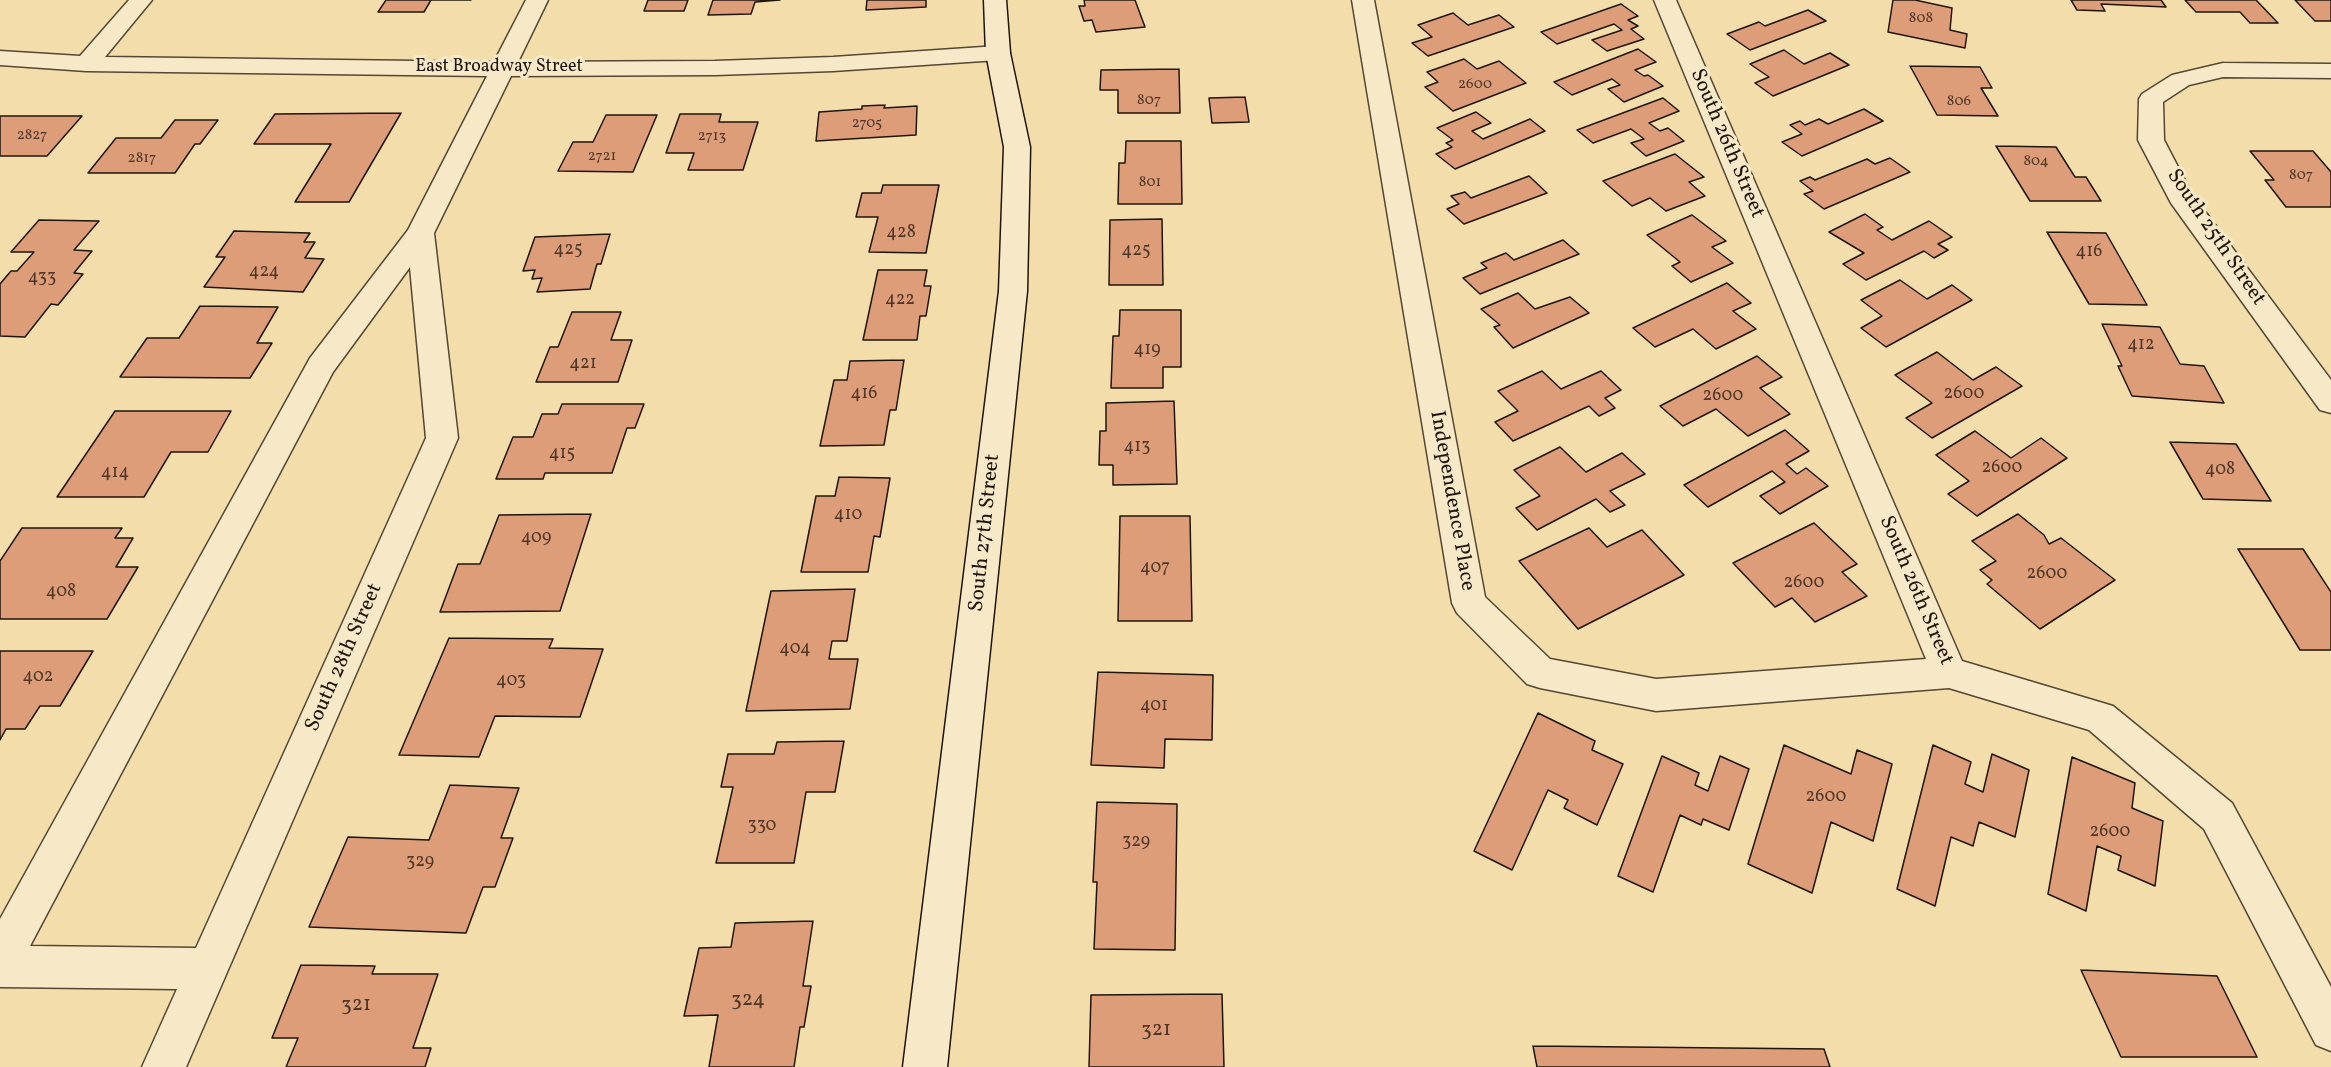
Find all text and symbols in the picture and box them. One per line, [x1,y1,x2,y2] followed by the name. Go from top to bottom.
[1909,10,1933,28] house number: 808
[415,57,583,79] street label: East Broadway Street
[1683,66,1769,222] street label: South 26th Street
[1458,76,1492,94] house number: 2600
[1137,92,1161,110] house number: 807
[1947,93,1971,111] house number: 806
[852,115,882,133] house number: 2705
[17,127,47,145] house number: 2827
[698,128,726,146] house number: 2713
[588,148,616,166] house number: 2721
[128,150,156,168] house number: 2817
[2023,153,2049,171] house number: 804
[2160,165,2270,311] street label: South 25th Street
[2289,167,2313,185] house number: 807
[1139,174,1161,192] house number: 801
[886,223,916,245] house number: 428
[553,240,583,262] house number: 425
[1121,241,1151,263] house number: 425
[2076,242,2102,264] house number: 416
[249,262,279,284] house number: 424
[28,268,56,290] house number: 433
[885,290,915,312] house number: 422
[2127,335,2155,357] house number: 412
[1133,340,1161,362] house number: 419
[569,354,597,376] house number: 421
[851,384,877,406] house number: 416
[1944,384,1984,406] house number: 2600
[1703,386,1743,408] house number: 2600
[1423,409,1479,593] street label: Independence Place
[1124,437,1150,459] house number: 413
[549,444,575,466] house number: 415
[965,453,1007,613] street label: South 27th Street
[1982,458,2022,480] house number: 2600
[2205,460,2235,482] house number: 408
[101,463,129,485] house number: 414
[834,505,862,527] house number: 410
[1872,513,1958,669] street label: South 26th Street
[521,528,551,550] house number: 409
[1140,558,1170,580] house number: 407
[2027,564,2067,586] house number: 2600
[1784,573,1824,595] house number: 2600
[301,580,389,736] street label: South 28th Street
[46,582,76,604] house number: 408
[779,639,811,661] house number: 404
[23,667,53,689] house number: 402
[496,671,526,693] house number: 403
[1140,696,1168,718] house number: 401
[1806,787,1846,809] house number: 2600
[748,816,776,838] house number: 330
[2090,822,2130,844] house number: 2600
[1122,832,1150,854] house number: 329
[406,852,434,874] house number: 329
[731,988,765,1014] house number: 324
[341,993,371,1019] house number: 321
[1141,1018,1171,1044] house number: 321

